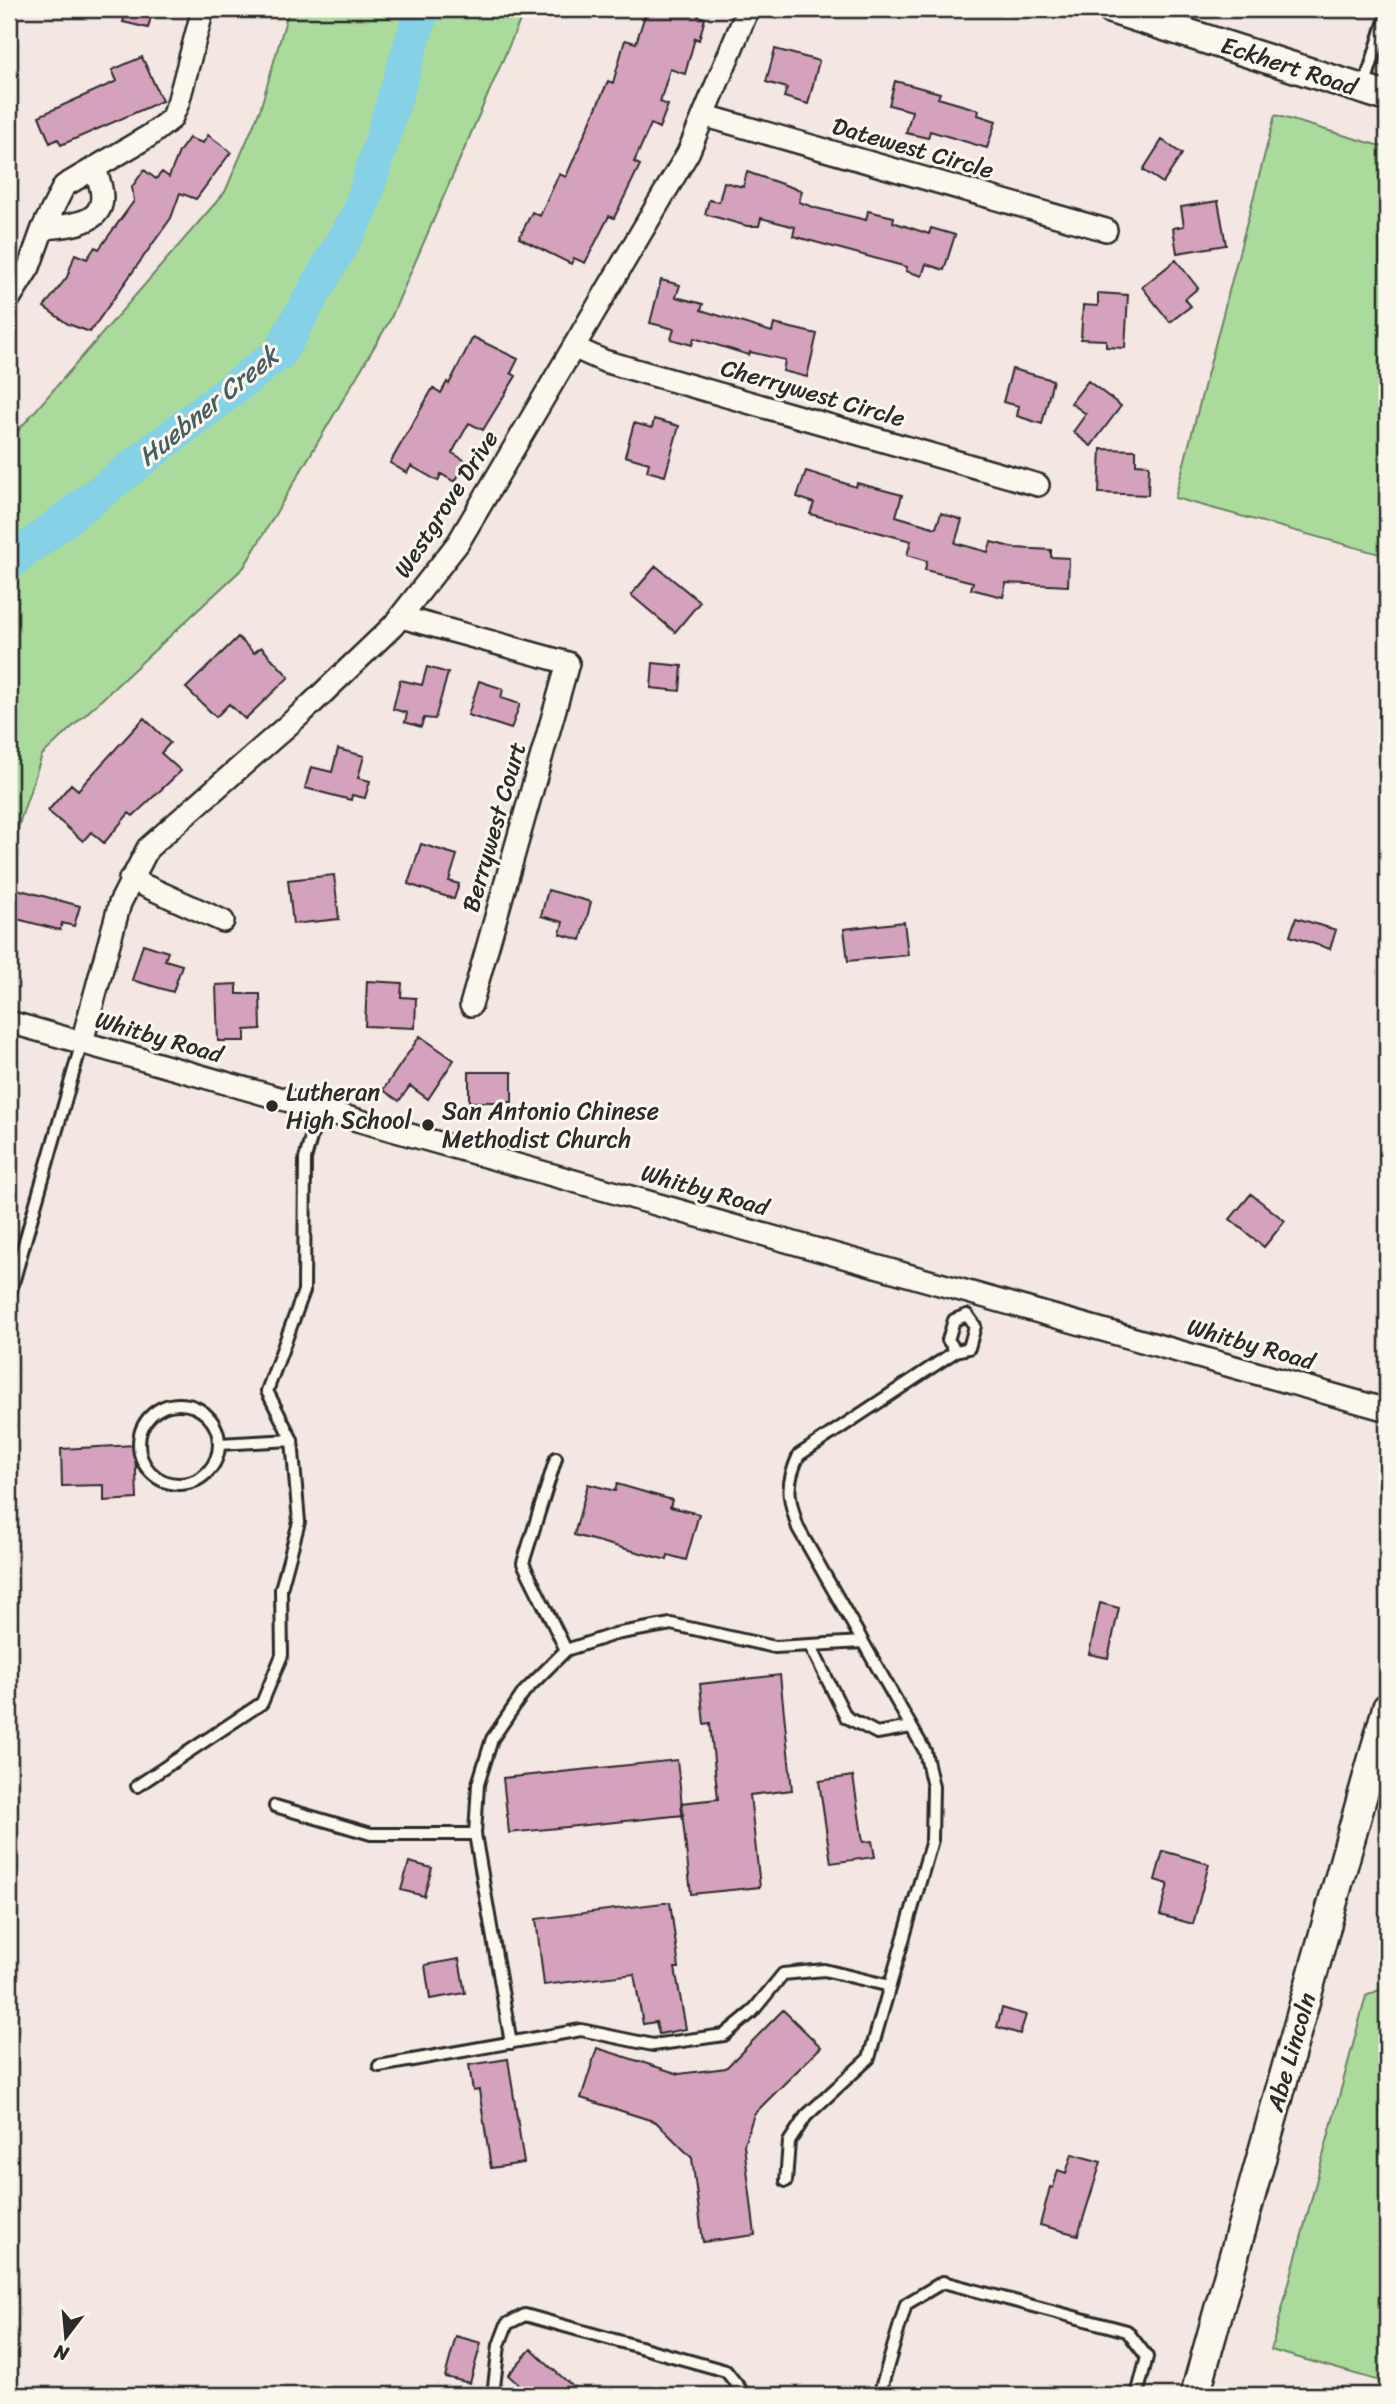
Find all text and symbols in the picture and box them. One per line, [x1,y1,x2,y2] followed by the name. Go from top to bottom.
[1215,24,1364,108] street label: Eckhert Road
[827,105,999,191] street label: Datewest Circle
[127,332,292,478] water label: Huebner Creek
[716,347,910,439] street label: Cherrywest Circle
[382,421,510,587] street label: Westgrove Drive
[450,737,538,917] street label: Berrywest Court
[90,999,229,1076] street label: Whitby Road
[286,1071,413,1141] place label: Lutheran High School
[442,1090,659,1160] place label: San Antonio Chinese Methodist Church
[264,1098,280,1114] marker: Lutheran High School
[420,1117,436,1133] marker: San Antonio Chinese Methodist Church
[636,1152,775,1229] street label: Whitby Road
[1182,1306,1321,1383] street label: Whitby Road
[1254,1988,1328,2117] street label: Abe Lincoln
[32,2302,102,2372] north arrow
[50,2335,73,2371] text: N

